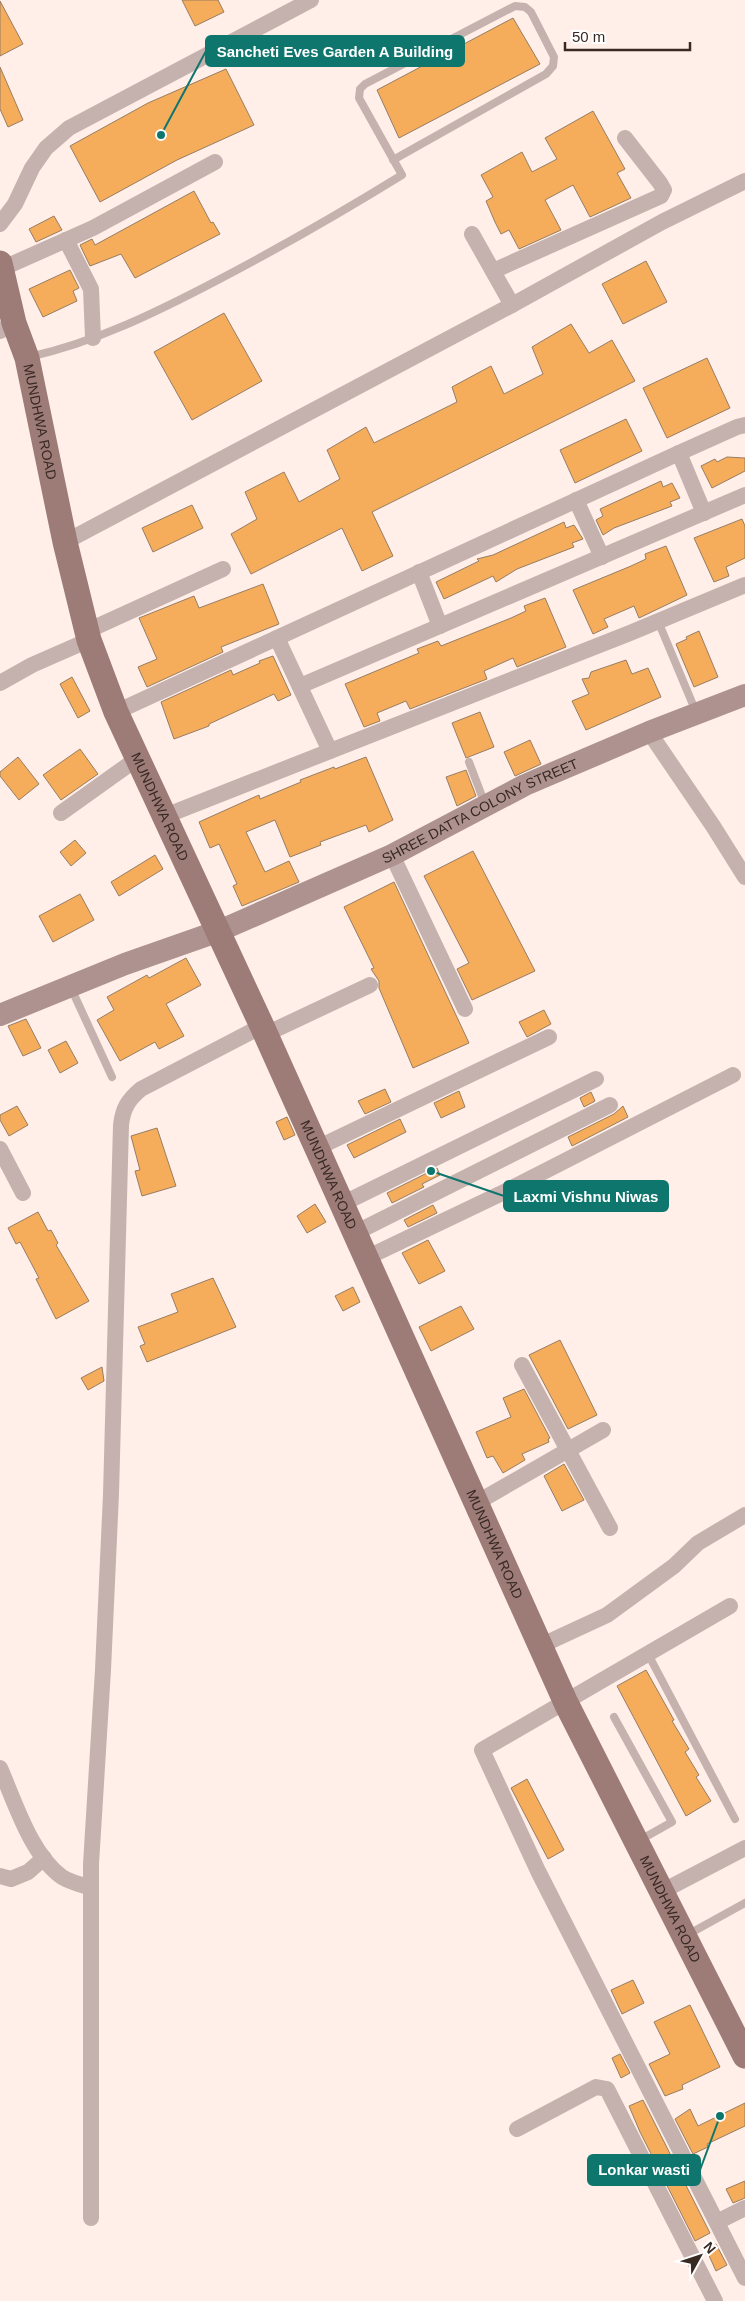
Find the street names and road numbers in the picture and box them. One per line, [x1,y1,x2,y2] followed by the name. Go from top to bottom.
[20,362,60,481] street label: MUNDHWA ROAD
[128,750,192,863] street label: MUNDHWA ROAD
[379,755,581,866] street label: SHREE DATTA COLONY STREET
[297,1118,360,1232] street label: MUNDHWA ROAD
[463,1487,526,1601] street label: MUNDHWA ROAD
[637,1853,704,1965] street label: MUNDHWA ROAD

